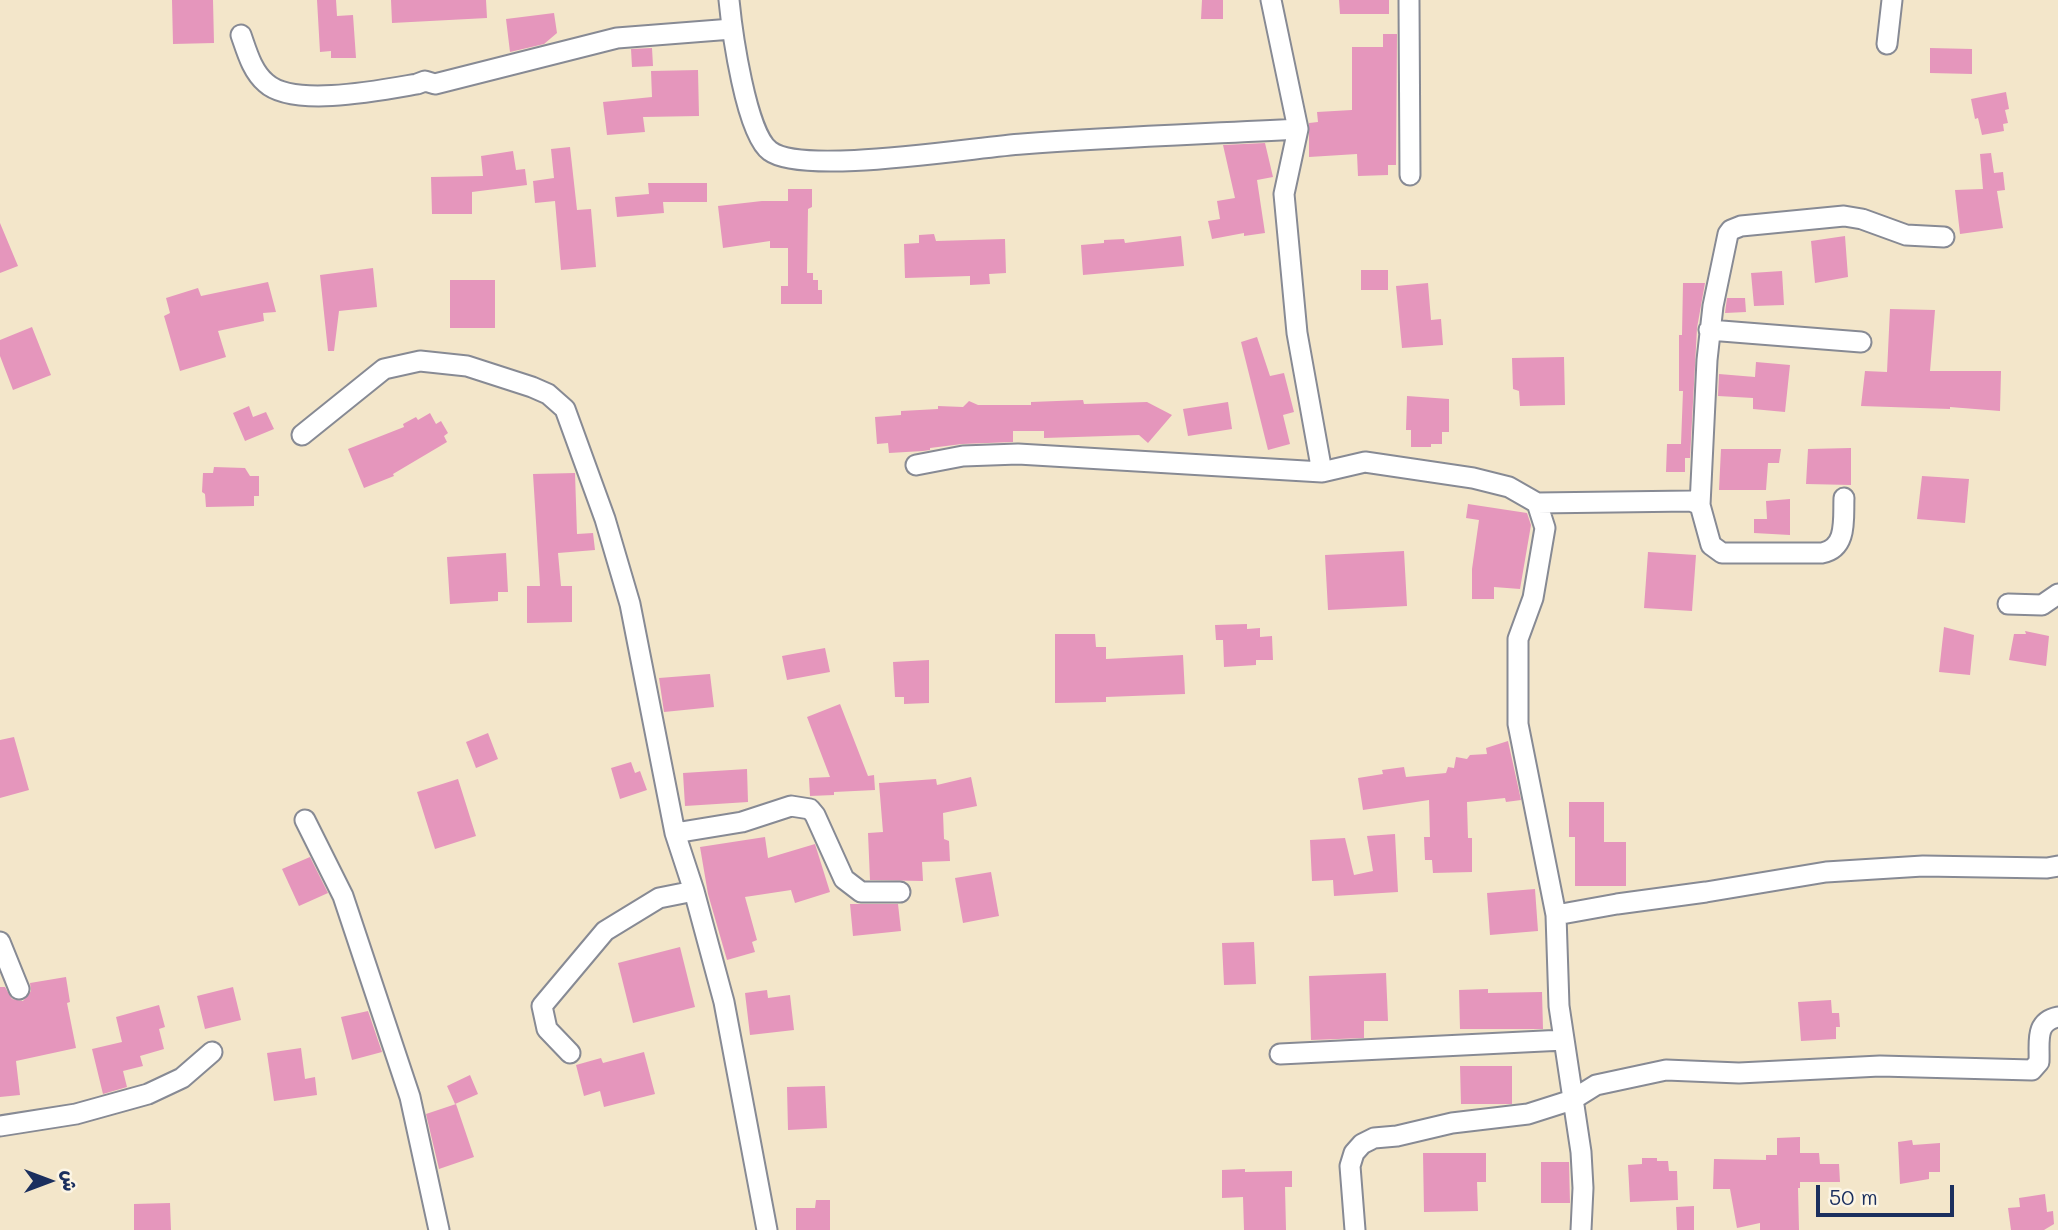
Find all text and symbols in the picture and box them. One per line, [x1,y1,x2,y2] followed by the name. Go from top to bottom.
[14,1146,84,1216] north arrow
[1820,1170,1958,1214] scale bar
[58,1171,83,1191] text: ش
[1829,1183,1878,1210] text: 50 m

